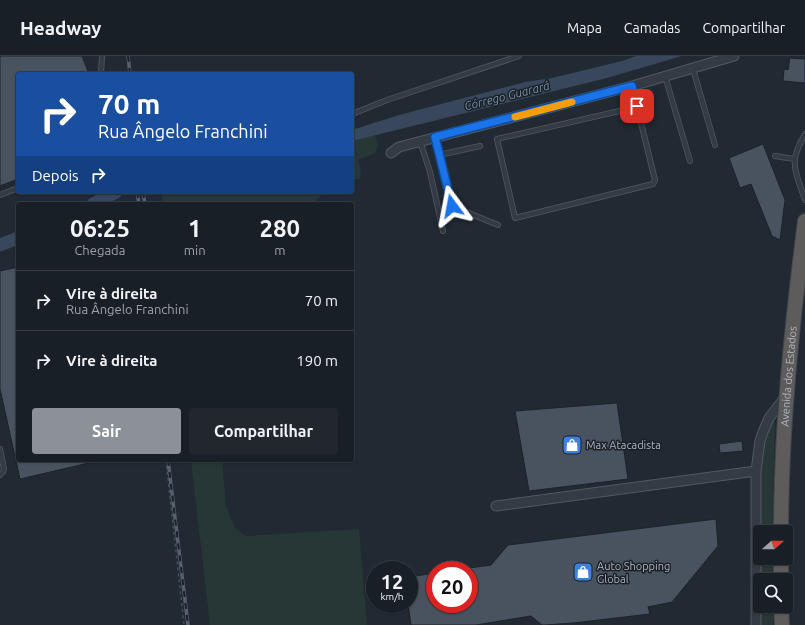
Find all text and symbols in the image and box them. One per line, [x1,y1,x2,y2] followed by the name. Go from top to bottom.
[20,17,101,39] text: Headway
[567,20,602,36] text: Mapa
[624,20,680,36] text: Camadas
[702,20,785,36] text: Compartilhar
[463,79,551,112] water label: Córrego Guarará
[32,88,84,140] icon: right
[98,88,160,119] text: 70 m
[620,89,654,123] pin
[626,95,648,117] icon: arrive
[98,121,268,141] text: Rua Ângelo Franchini
[87,164,109,186] icon: right
[32,167,79,184] text: Depois
[431,185,473,227] position arrow
[70,215,130,242] text: 06:25
[188,215,201,242] text: 1
[260,215,300,242] text: 280
[74,243,125,257] text: Chegada
[184,243,206,257] text: min
[274,243,285,257] text: m
[66,285,158,302] text: Vire à direita
[32,290,54,312] icon: right
[305,292,338,309] text: 70 m
[66,302,189,316] text: Rua Ângelo Franchini
[778,325,799,427] street label: Avenida dos Estados
[32,350,54,372] icon: right
[66,352,158,369] text: Vire à direita
[296,352,338,369] text: 190 m
[32,408,181,454] button: Sair
[189,408,338,454] button: Compartilhar
[561,434,583,456] shop icon: Max Atacadista
[586,439,661,451] place label: Max Atacadista
[753,525,793,565] north arrow
[753,525,793,613] map controls
[597,560,670,585] place label: Auto Shopping Global
[426,561,478,613] speed limit sign: 20
[572,561,594,583] shop icon: Auto Shopping Global
[381,570,403,593] text: 12
[753,573,793,613] button: search
[380,591,404,602] text: km/h

